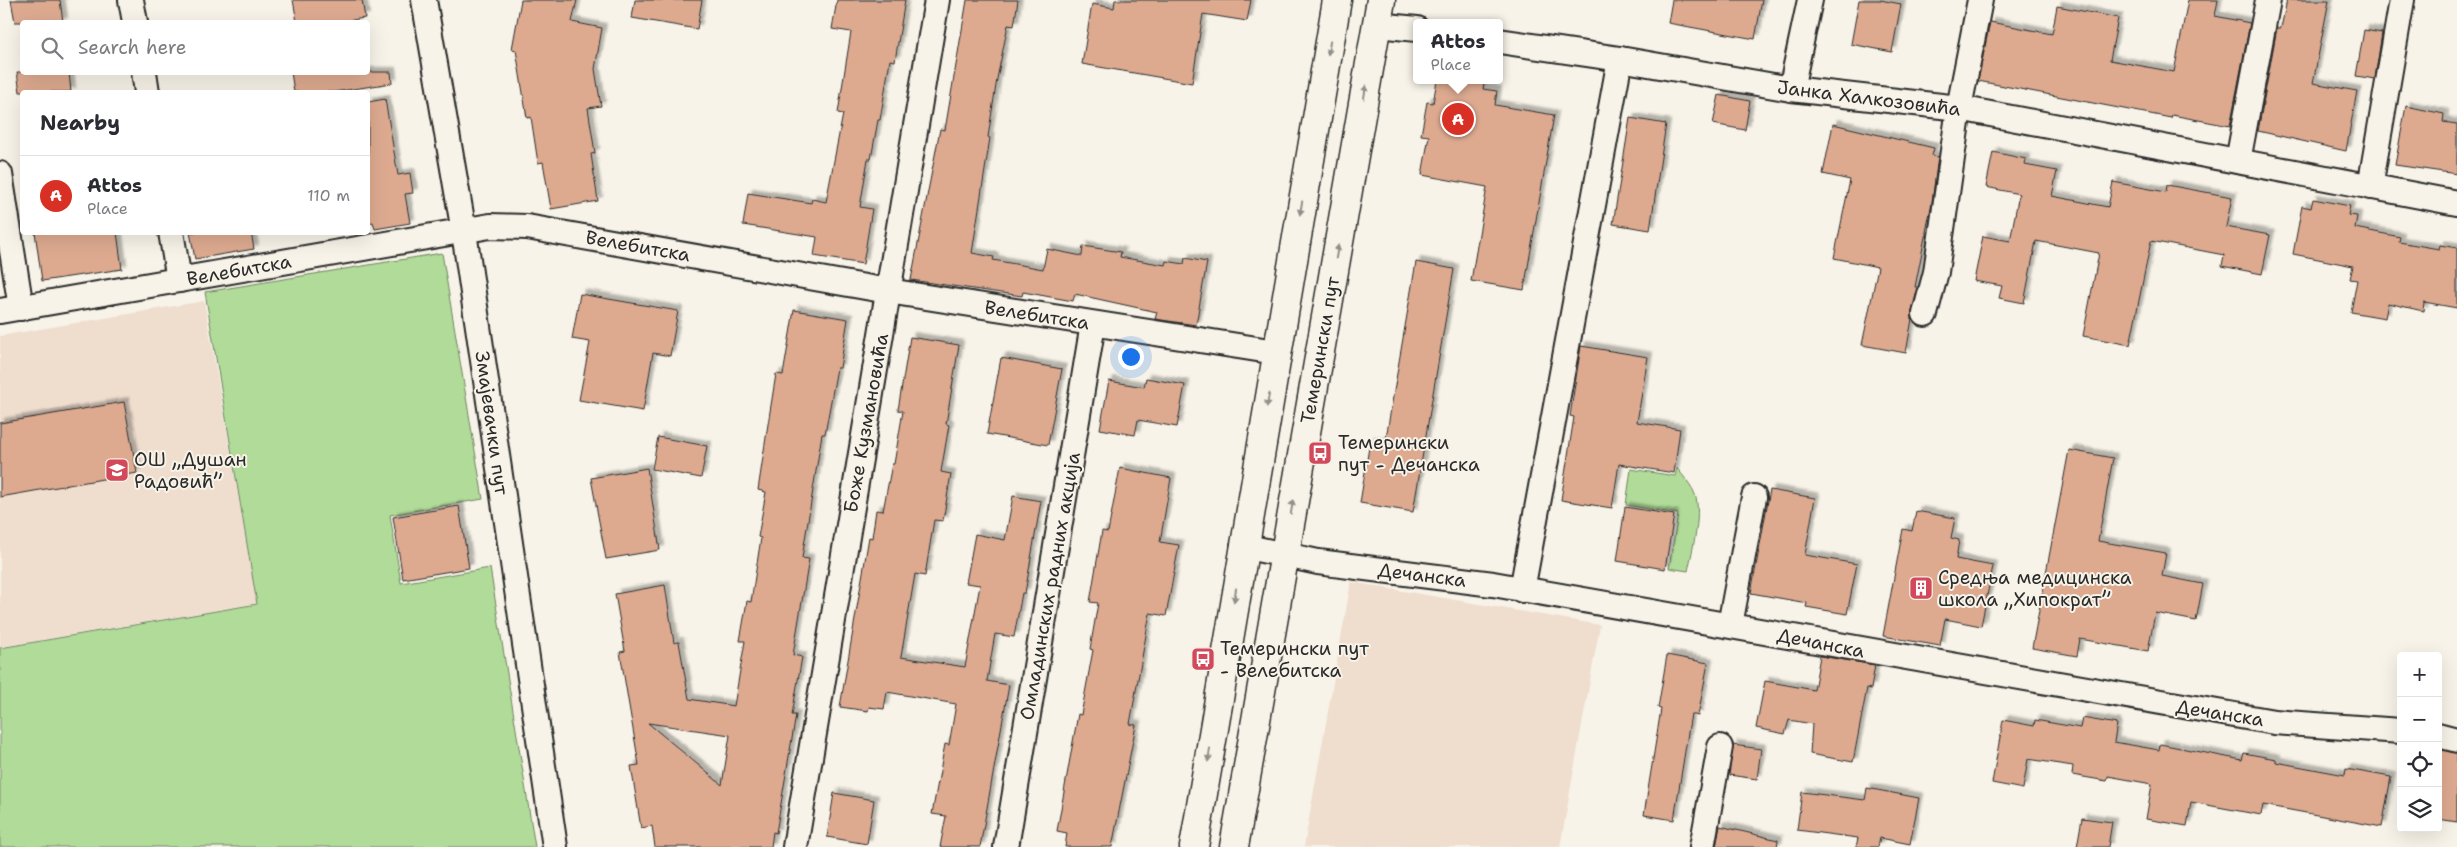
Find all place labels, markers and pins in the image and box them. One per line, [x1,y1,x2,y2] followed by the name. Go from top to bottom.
[1442,100,1474,138] pin: A
[1338,430,1480,477] place label: Темерински пут - Дечанска
[1307,440,1333,466] bus stop icon: Темерински пут - Дечанска
[134,447,247,494] place label: ОШ „Душан Радовић”
[104,457,130,483] school or university icon: ОШ „Душан Радовић”
[1938,565,2132,612] place label: Средња медицинска школа „Хипократ”
[1908,575,1934,601] building icon: Средња медицинска школа „Хипократ”
[1220,636,1369,683] place label: Темерински пут - Велебитска
[1190,646,1216,672] bus stop icon: Темерински пут - Велебитска

